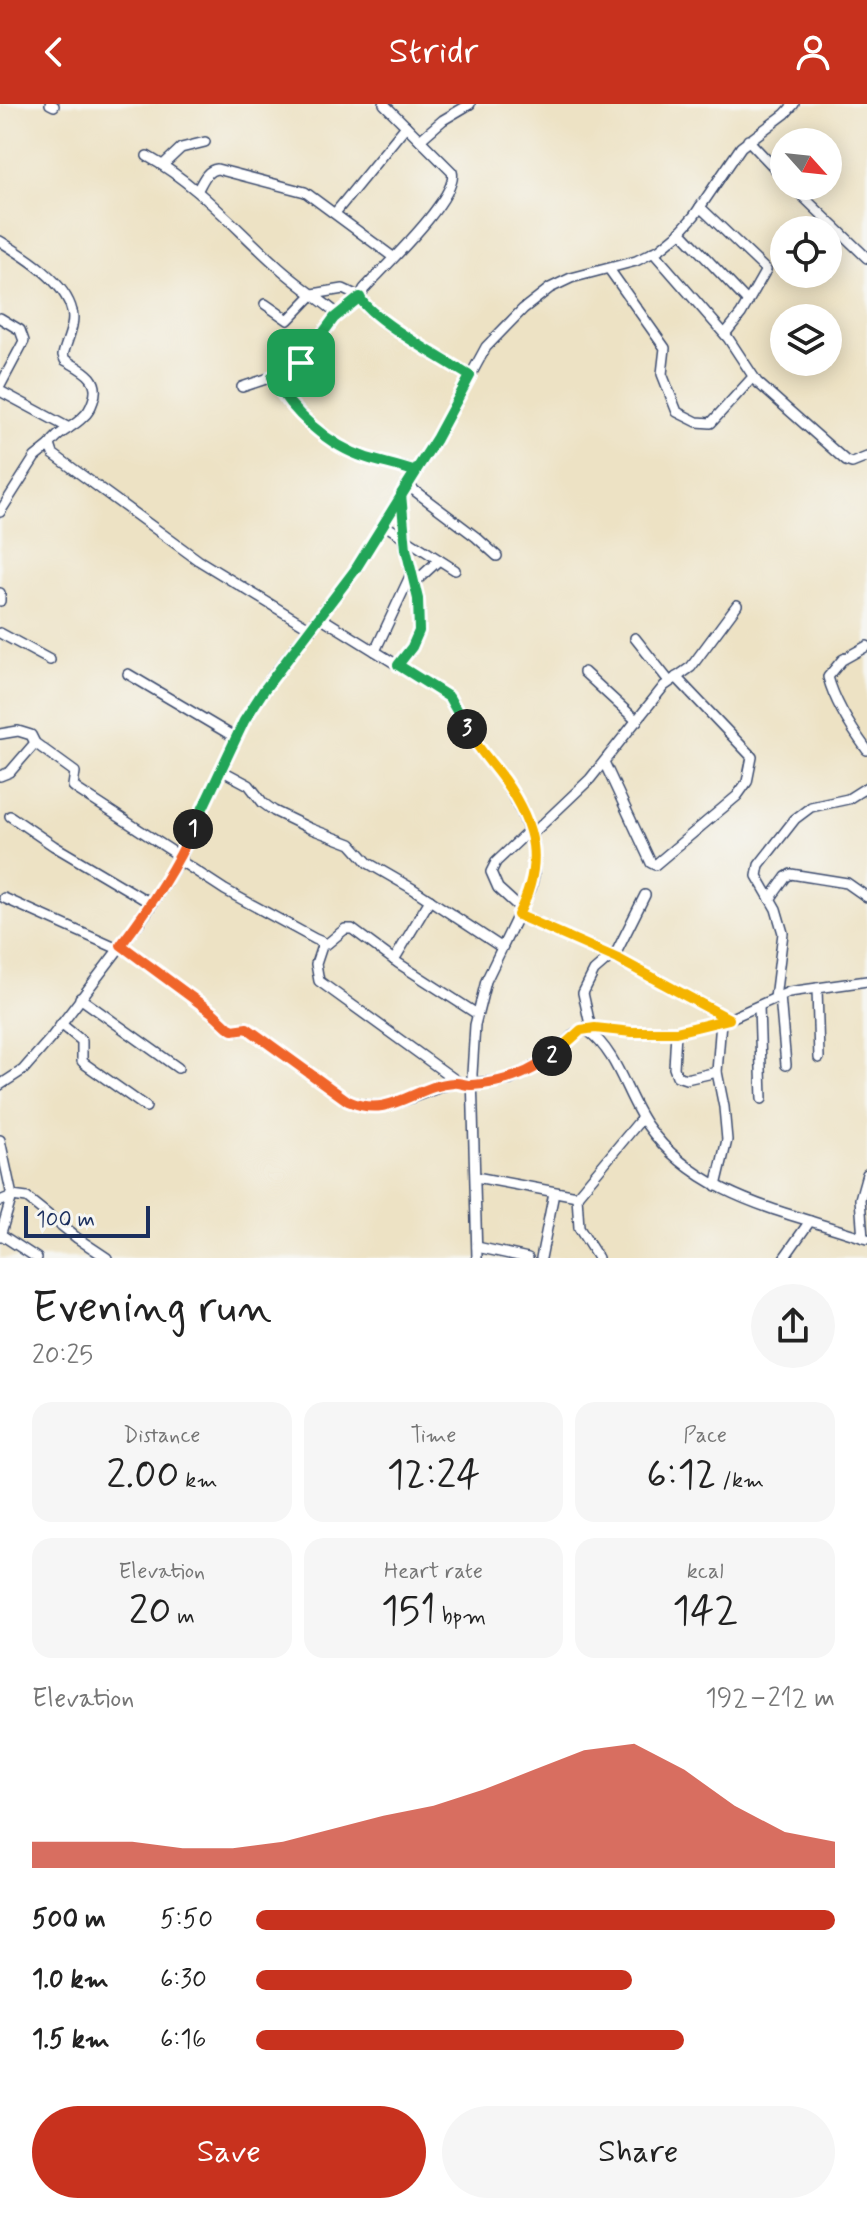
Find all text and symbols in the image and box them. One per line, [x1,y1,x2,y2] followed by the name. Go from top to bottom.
[389,29,478,76] text: Stridr
[32,30,76,74] icon: back
[791,30,835,74] icon: person
[770,128,842,200] north arrow
[770,128,842,376] map controls
[770,216,842,288] button: locate
[770,304,842,376] button: layers
[267,329,335,397] pin
[279,341,323,385] icon: arrive
[447,709,487,749] pin: 3
[462,715,472,743] text: 3
[173,809,213,849] pin: 1
[188,815,198,843] text: 1
[532,1036,572,1076] pin: 2
[547,1042,557,1070] text: 2
[24,1202,150,1238] scale bar
[36,1206,95,1234] text: 100 m
[32,1280,272,1338] text: Evening run
[751,1284,835,1368] button: share
[32,1339,93,1373] text: 20:25
[123,1422,201,1450] text: Distance
[410,1422,457,1450] text: Time
[683,1422,727,1450] text: Pace
[106,1450,179,1502] text: 2.00
[387,1450,480,1502] text: 12:24
[646,1450,716,1502] text: 6:12
[179,1467,217,1495] text: km
[716,1467,764,1495] text: /km
[119,1558,205,1586] text: Elevation
[384,1558,483,1586] text: Heart rate
[687,1558,724,1586] text: kcal
[129,1586,171,1638] text: 20
[381,1586,436,1638] text: 151
[672,1586,738,1638] text: 142
[171,1603,195,1631] text: m
[436,1603,486,1631] text: bpm
[32,1682,134,1716] text: Elevation
[705,1682,835,1716] text: 192–212 m
[32,1903,106,1937] text: 500 m
[160,1903,213,1937] text: 5:50
[32,1963,109,1997] text: 1.0 km
[160,1963,207,1997] text: 6:30
[32,2023,110,2057] text: 1.5 km
[160,2023,206,2057] text: 6:16
[32,2106,426,2198] button: Save
[442,2106,835,2198] button: Share

